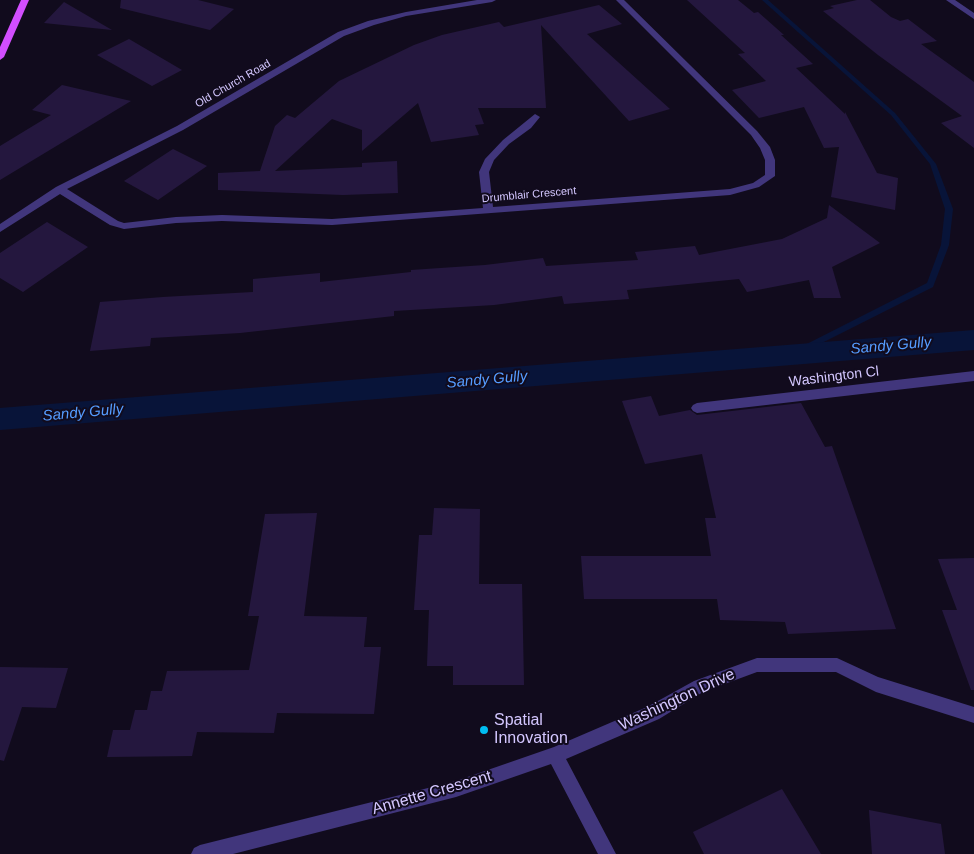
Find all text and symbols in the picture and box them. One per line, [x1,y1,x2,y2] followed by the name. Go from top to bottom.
[193,57,273,111] street label: Old Church Road
[481,184,577,206] street label: Drumblair Crescent
[850,334,932,358] water label: Sandy Gully
[788,363,880,391] street label: Washington Cl
[446,368,528,392] water label: Sandy Gully
[42,401,124,425] water label: Sandy Gully
[616,665,738,735] street label: Washington Drive
[494,711,568,749] place label: Spatial Innovation
[478,724,490,736] marker: Spatial Innovation
[370,767,494,819] street label: Annette Crescent

